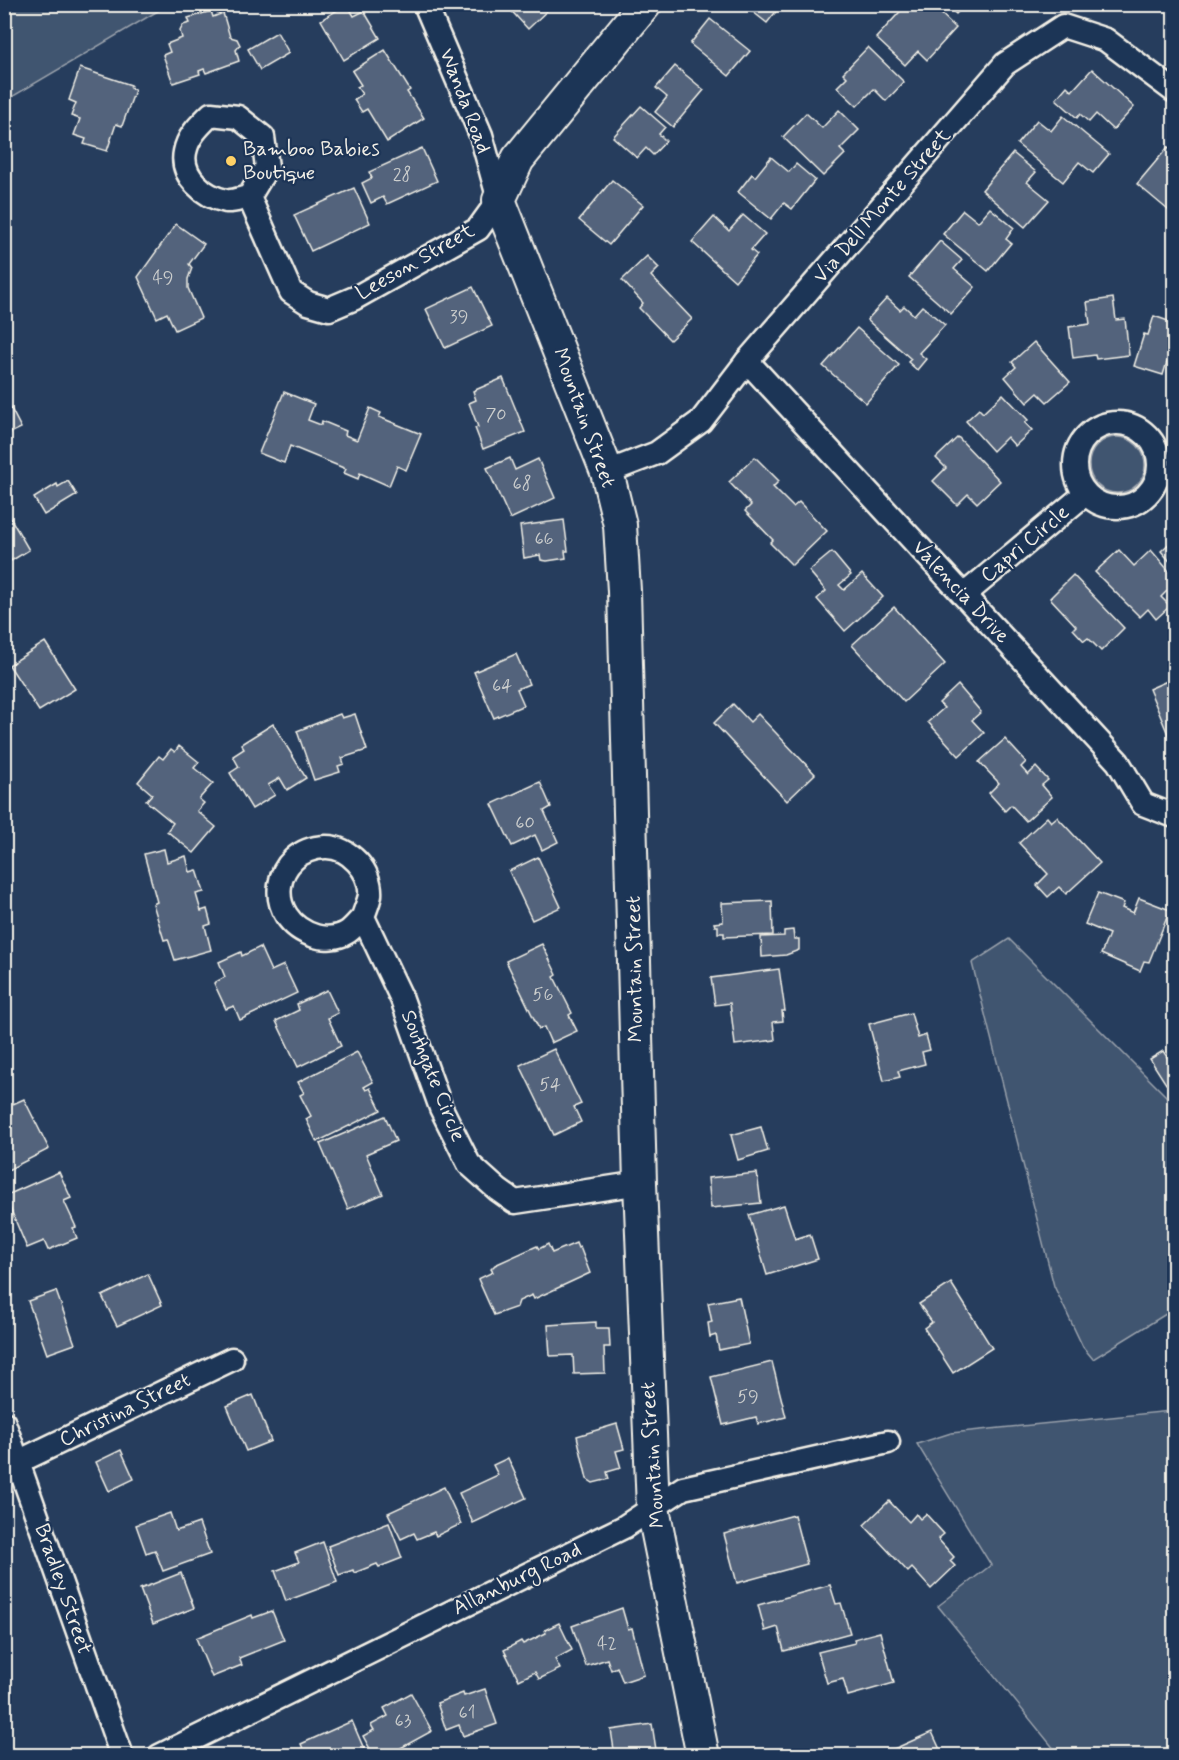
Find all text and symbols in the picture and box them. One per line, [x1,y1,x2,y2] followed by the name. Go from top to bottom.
[432,45,498,157] street label: Wanda Road
[807,122,958,289] street label: Via Dell Monte Street
[243,135,380,187] place label: Bamboo Babies Boutique
[224,154,238,168] marker: Bamboo Babies Boutique
[393,163,411,187] house number: 28
[351,216,480,307] street label: Leeson Street
[152,266,174,290] house number: 49
[450,305,468,329] house number: 39
[546,344,622,492] street label: Mountain Street
[485,403,507,427] house number: 70
[512,472,532,496] house number: 68
[975,499,1075,589] street label: Capri Circle
[534,527,554,551] house number: 66
[906,534,1016,650] street label: Valencia Drive
[492,674,512,698] house number: 64
[515,811,535,835] house number: 60
[620,895,650,1043] street label: Mountain Street
[533,983,553,1007] house number: 56
[394,1006,472,1146] street label: Southgate Circle
[539,1073,561,1097] house number: 54
[55,1366,195,1454] street label: Christina Street
[634,1381,672,1529] street label: Mountain Street
[737,1385,759,1409] house number: 59
[28,1520,99,1658] street label: Bradley Street
[448,1536,586,1623] street label: Allanburg Road
[597,1632,617,1656] house number: 42
[459,1701,475,1725] house number: 61
[395,1709,412,1733] house number: 63

